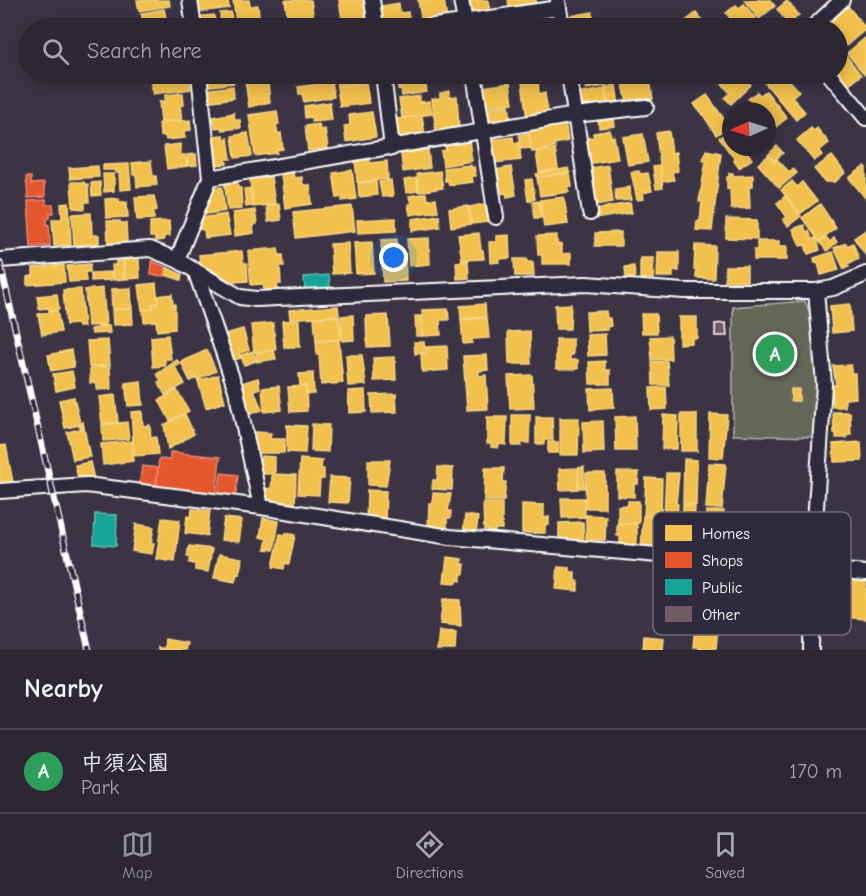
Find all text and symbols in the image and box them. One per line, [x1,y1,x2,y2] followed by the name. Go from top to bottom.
[18,18,848,84] search box
[39,35,72,68] icon: search
[87,38,202,64] text: Search here
[722,102,776,156] north arrow
[379,243,408,272] your location
[756,332,794,376] pin: A
[653,512,851,635] legend
[702,525,750,543] text: Homes
[702,552,743,570] text: Shops
[702,579,743,597] text: Public
[702,606,740,624] text: Other
[24,674,103,704] text: Nearby
[81,750,169,776] text: 中須公園
[38,760,49,783] text: A
[789,760,842,783] text: 170 m
[81,776,119,799] text: Park
[121,828,154,882] tab: Map
[396,828,463,882] tab: Directions
[705,828,745,882] tab: Saved

